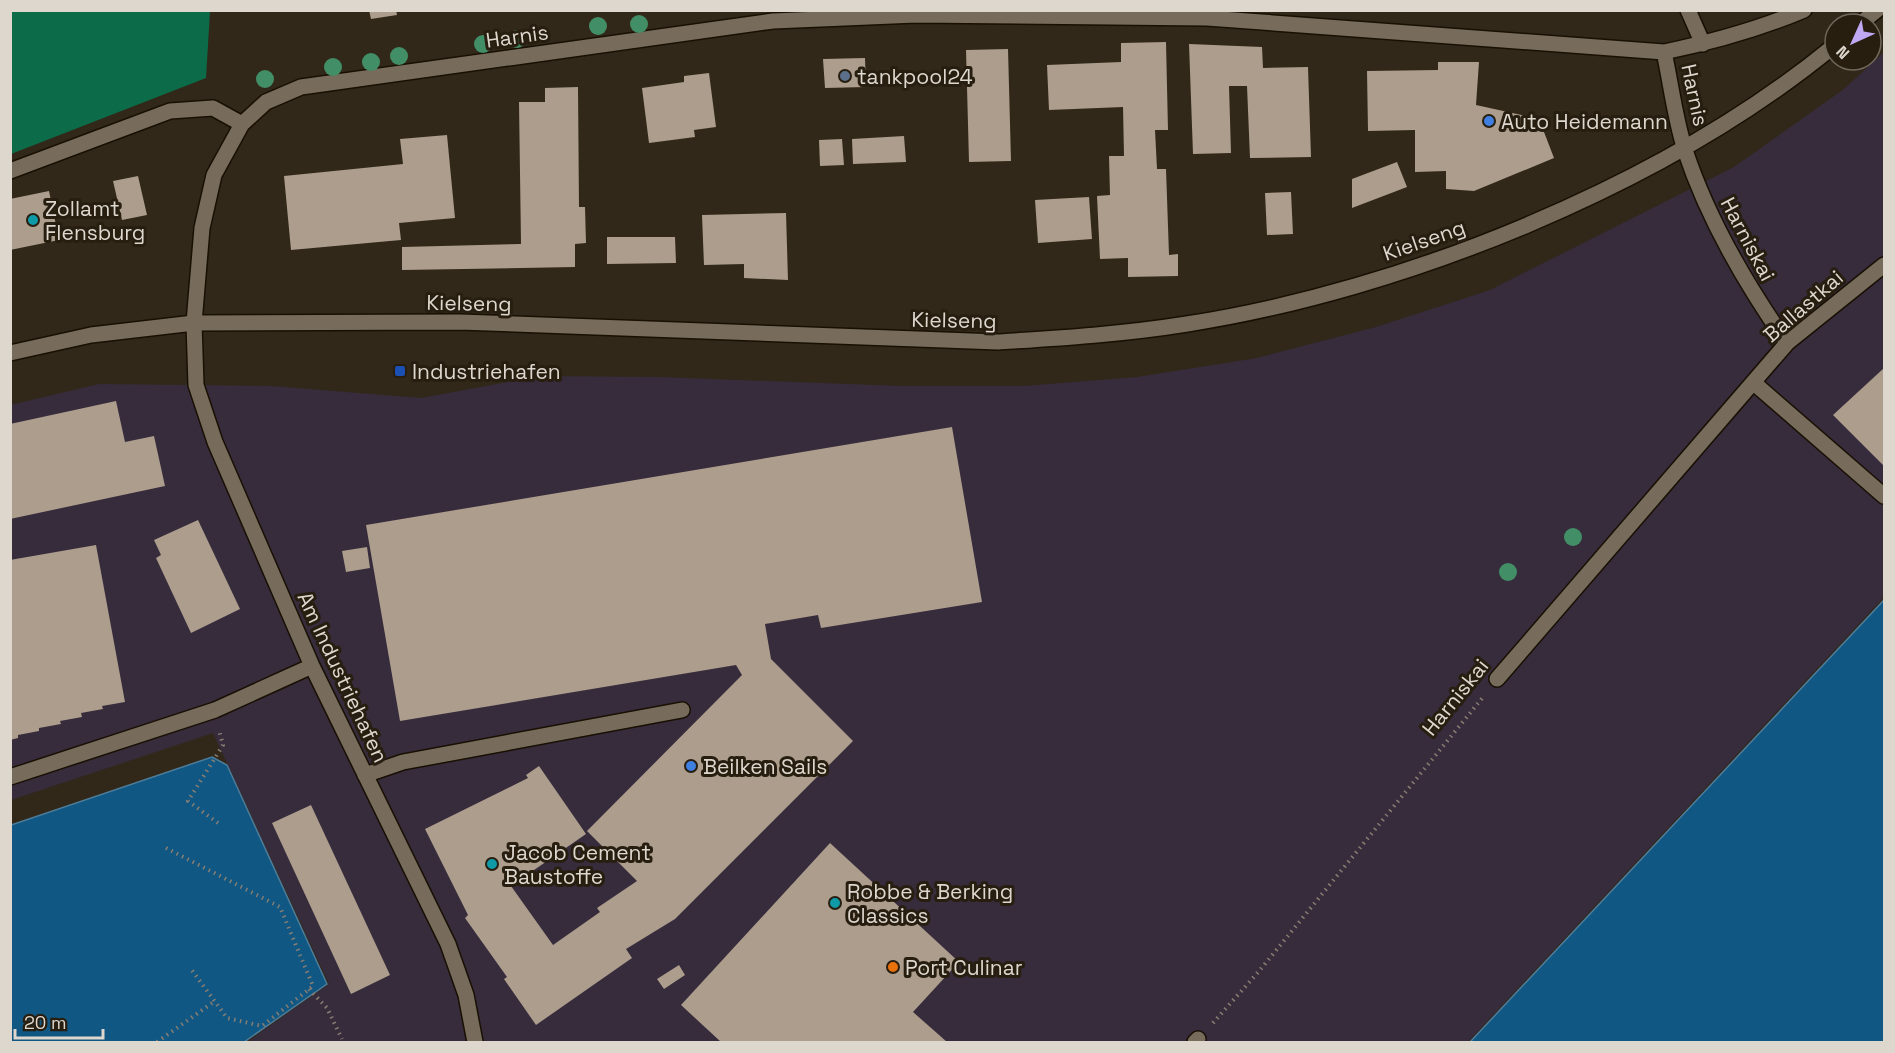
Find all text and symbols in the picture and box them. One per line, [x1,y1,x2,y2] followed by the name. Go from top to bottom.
[1823,12,1883,72] north arrow
[484,18,550,54] street label: Harnis
[1832,41,1854,63] text: N
[1675,61,1715,129] street label: Harnis
[857,63,973,90] place label: tankpool24
[838,69,852,83] marker: tankpool24
[1501,108,1668,135] place label: Auto Heidemann
[1482,114,1496,128] marker: Auto Heidemann
[1715,192,1781,286] street label: Harniskai
[45,195,145,246] place label: Zollamt Flensburg
[26,213,40,227] marker: Zollamt Flensburg
[1379,213,1469,267] street label: Kielseng
[1758,264,1848,348] street label: Ballastkai
[426,289,512,317] street label: Kielseng
[911,306,997,334] street label: Kielseng
[412,358,561,385] place label: Industriehafen
[393,364,407,378] marker: Industriehafen
[292,587,394,767] street label: Am Industriehafen
[1416,653,1494,741] street label: Harniskai
[703,753,827,780] place label: Beilken Sails
[684,759,698,773] marker: Beilken Sails
[504,839,651,890] place label: Jacob Cement Baustoffe
[485,857,499,871] marker: Jacob Cement Baustoffe
[847,878,1013,929] place label: Robbe & Berking Classics
[828,896,842,910] marker: Robbe & Berking Classics
[905,954,1023,981] place label: Port Culinar
[886,960,900,974] marker: Port Culinar
[15,1002,104,1040] scale bar
[24,1011,67,1034] text: 20 m

